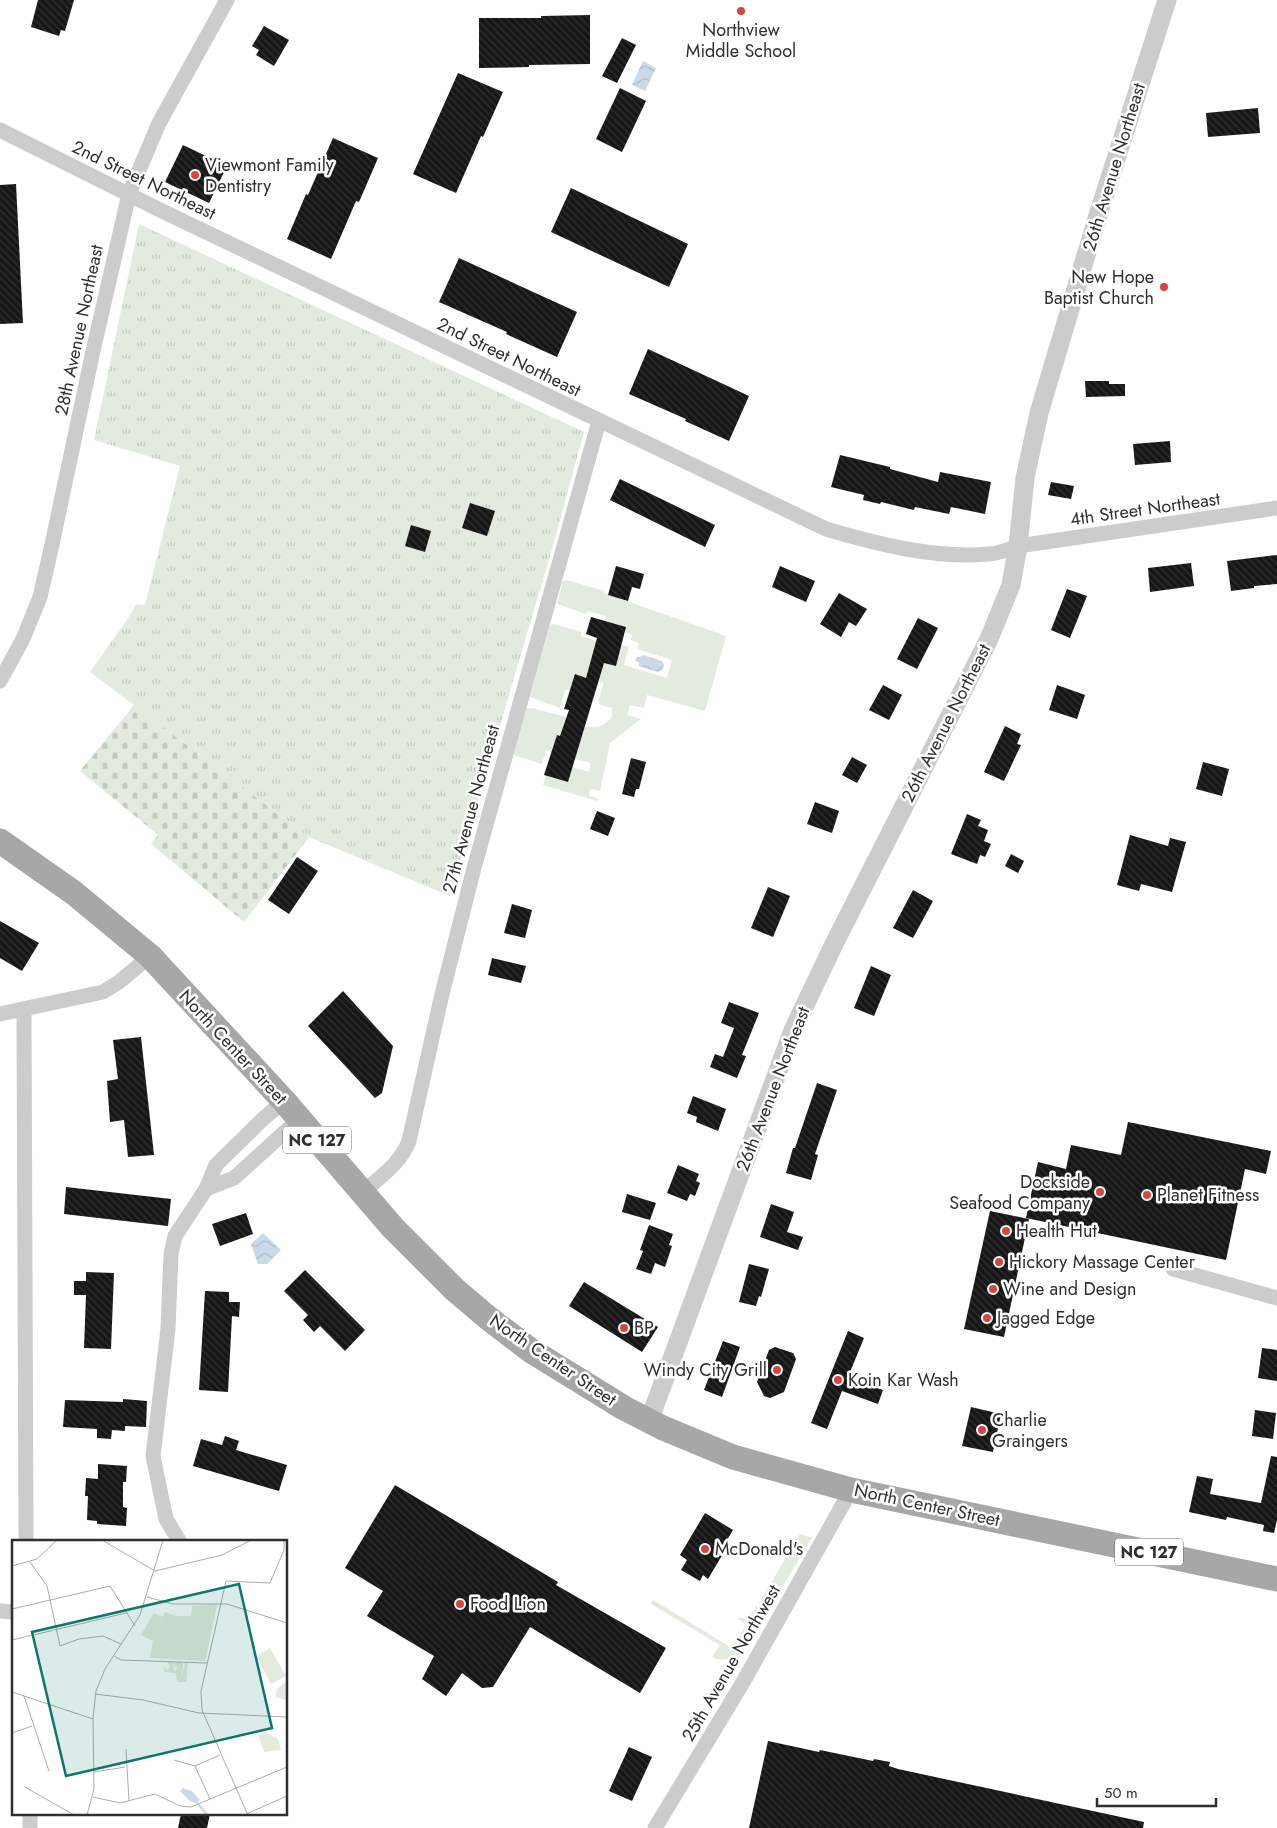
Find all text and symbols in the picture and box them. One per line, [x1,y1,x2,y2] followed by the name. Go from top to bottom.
[735,5,747,17] marker: Northview Middle School
[686,17,796,64] place label: Northview Middle School
[1076,79,1152,254] street label: 26th Avenue Northeast
[68,134,221,226] street label: 2nd Street Northeast
[205,152,334,199] place label: Viewmont Family Dentistry
[189,169,201,181] marker: Viewmont Family Dentistry
[48,242,110,418] street label: 28th Avenue Northeast
[1044,264,1154,311] place label: New Hope Baptist Church
[1158,281,1170,293] marker: New Hope Baptist Church
[433,311,586,403] street label: 2nd Street Northeast
[1068,486,1222,532] street label: 4th Street Northeast
[895,639,997,807] street label: 26th Avenue Northeast
[436,721,506,896] street label: 27th Avenue Northeast
[173,984,294,1111] street label: North Center Street
[730,1002,817,1175] street label: 26th Avenue Northeast
[283,1126,351,1154] road number: NC 127
[949,1169,1090,1216] place label: Dockside Seafood Company
[1157,1182,1259,1208] place label: Planet Fitness
[1094,1186,1106,1198] marker: Dockside Seafood Company
[1141,1189,1153,1201] marker: Planet Fitness
[1016,1218,1097,1244] place label: Health Hut
[1000,1225,1012,1237] marker: Health Hut
[1009,1249,1196,1275] place label: Hickory Massage Center
[993,1256,1005,1268] marker: Hickory Massage Center
[1003,1276,1137,1302] place label: Wine and Design
[987,1283,999,1295] marker: Wine and Design
[995,1305,1095,1331] place label: Jagged Edge
[484,1308,622,1413] street label: North Center Street
[981,1312,993,1324] marker: Jagged Edge
[634,1315,654,1341] place label: BP
[618,1322,630,1334] marker: BP
[644,1357,767,1383] place label: Windy City Grill
[771,1364,783,1376] marker: Windy City Grill
[848,1367,959,1393] place label: Koin Kar Wash
[832,1374,844,1386] marker: Koin Kar Wash
[992,1407,1068,1454] place label: Charlie Graingers
[976,1424,988,1436] marker: Charlie Graingers
[852,1477,1003,1533] street label: North Center Street
[715,1536,803,1562] place label: McDonald's
[1115,1538,1183,1565] road number: NC 127
[12,1540,288,1816] inset map
[699,1543,711,1555] marker: McDonald's
[675,1579,787,1746] street label: 25th Avenue Northwest
[470,1591,546,1617] place label: Food Lion
[454,1598,466,1610] marker: Food Lion
[1097,1776,1216,1808] scale bar
[1104,1782,1138,1804] text: 50 m

